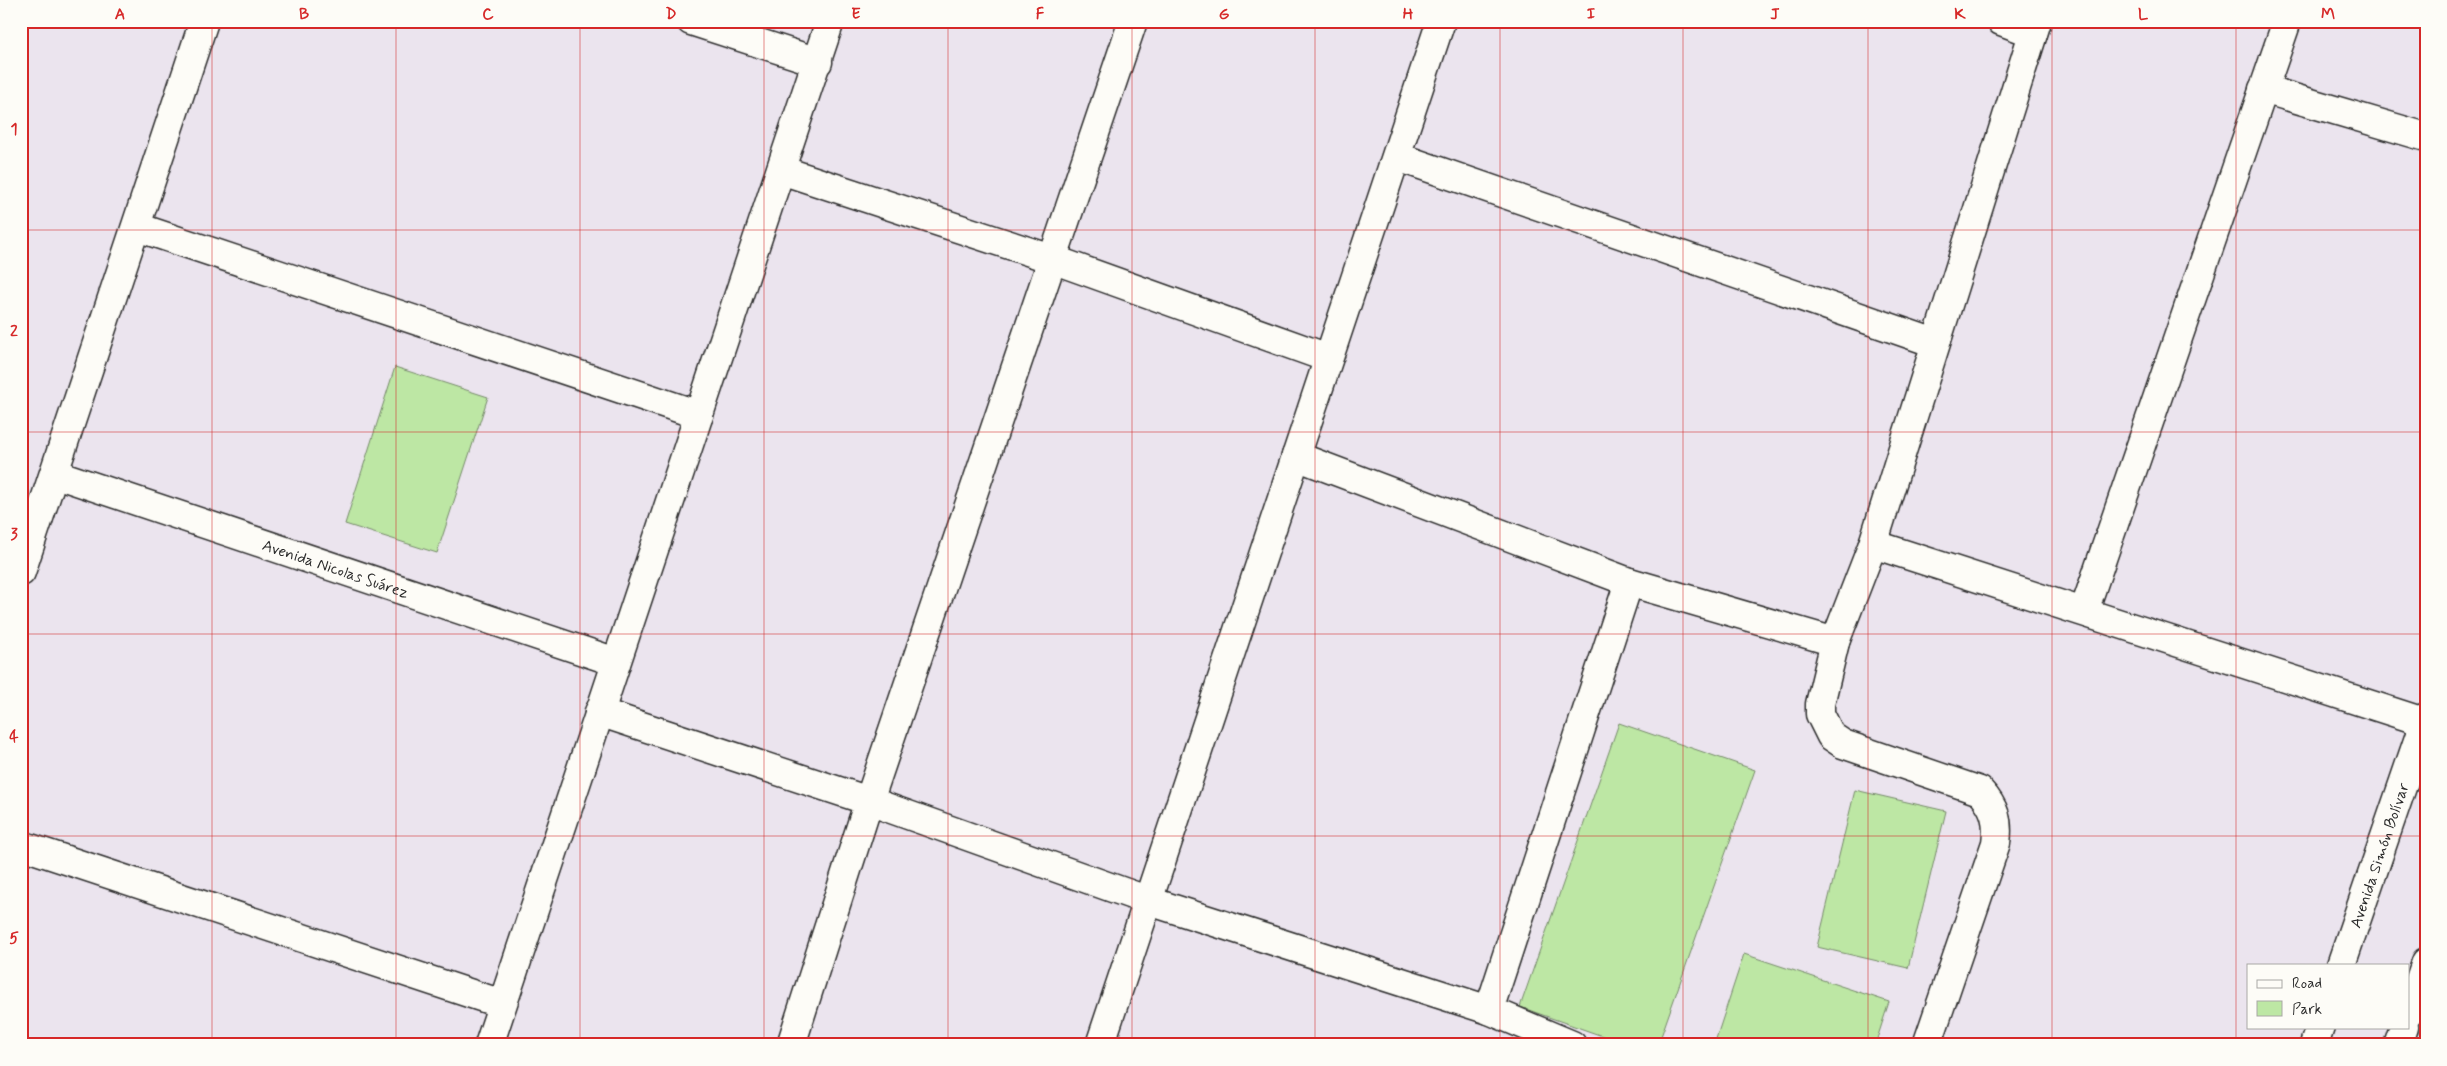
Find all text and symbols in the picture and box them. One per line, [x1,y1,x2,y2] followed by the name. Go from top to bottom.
[115,4,125,25] text: A
[299,4,309,25] text: B
[482,4,494,25] text: C
[665,4,677,25] text: D
[851,4,861,25] text: E
[1036,4,1045,25] text: F
[1219,4,1230,25] text: G
[1403,4,1414,25] text: H
[1587,4,1596,25] text: I
[1770,4,1780,25] text: J
[1954,4,1966,25] text: K
[2138,4,2149,25] text: L
[2321,4,2335,25] text: M
[10,119,18,140] text: 1
[10,321,18,342] text: 2
[10,524,18,545] text: 3
[259,535,411,604] street label: Avenida Nicolas Suárez
[9,726,19,747] text: 4
[2345,780,2415,931] street label: Avenida Simón Bolívar
[9,928,19,949] text: 5
[2247,964,2410,1028] legend
[2292,974,2322,994] text: Road
[2292,1000,2322,1020] text: Park

